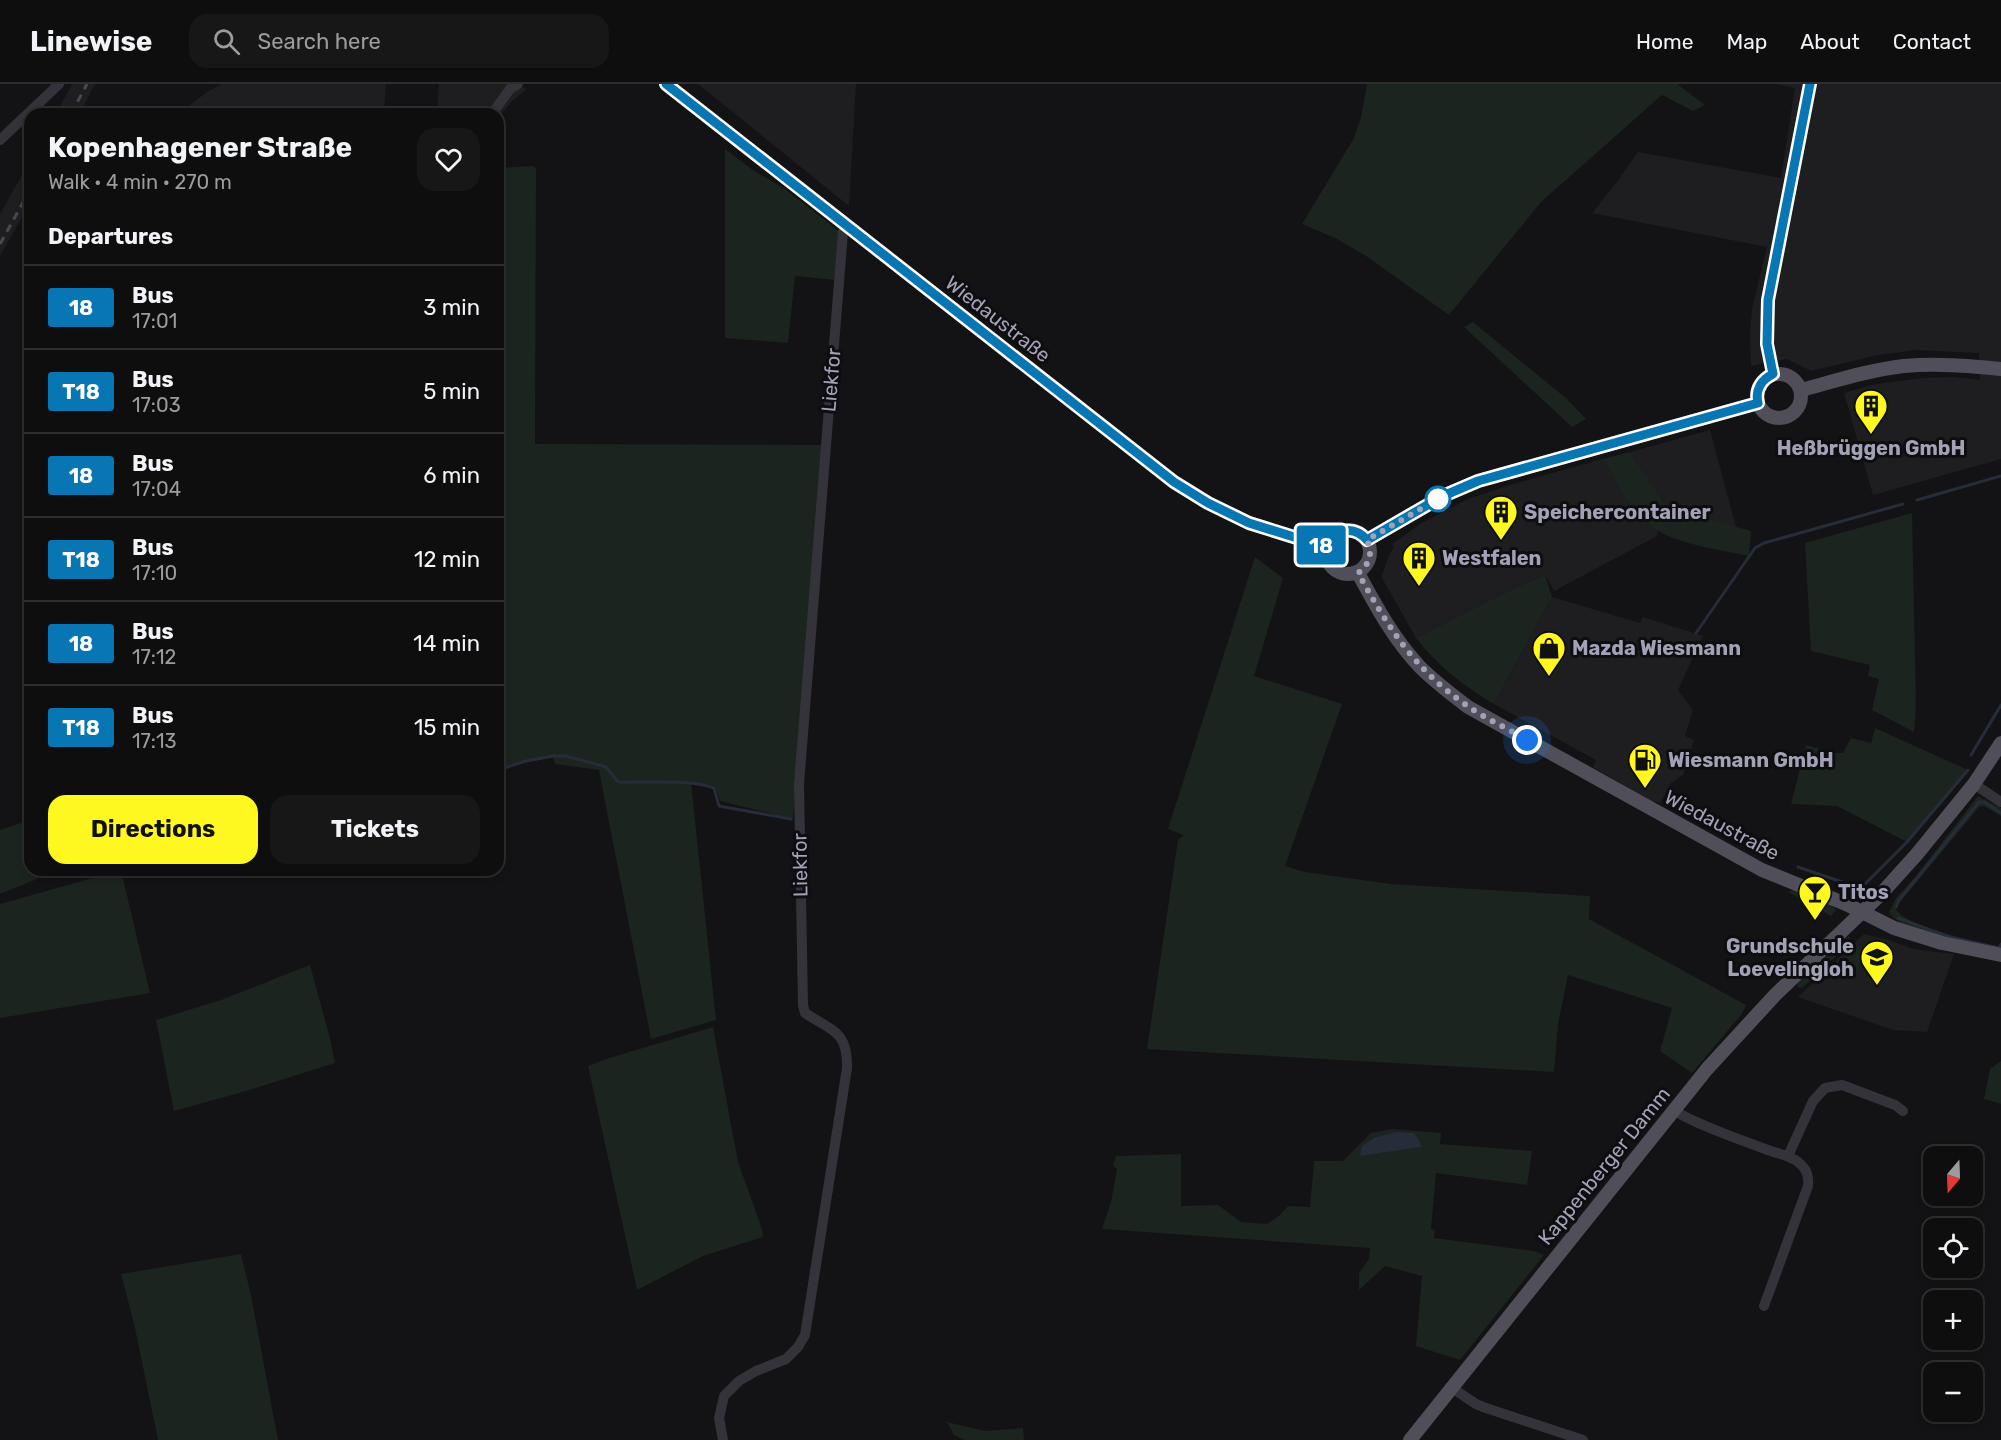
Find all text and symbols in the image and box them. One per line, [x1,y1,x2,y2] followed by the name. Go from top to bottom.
[189,14,609,68] search box
[30,25,153,58] text: Linewise
[210,25,243,58] icon: search
[258,28,381,55] text: Search here
[1636,29,1693,54] text: Home
[1726,29,1767,54] text: Map
[1800,29,1860,54] text: About
[1893,29,1971,54] text: Contact
[417,128,480,191] button: heart
[48,131,352,164] text: Kopenhagener Straße
[48,170,232,194] text: Walk · 4 min · 270 m
[48,223,173,250] text: Departures
[941,271,1055,367] street label: Wiedaustraße
[132,282,174,309] text: Bus
[423,294,480,321] text: 3 min
[69,295,93,320] text: 18
[132,309,177,333] text: 17:01
[816,347,846,413] street label: Liekfor
[132,366,174,393] text: Bus
[423,378,480,405] text: 5 min
[62,379,100,404] text: T18
[1853,388,1889,435] building icon: Heßbrüggen GmbH
[132,393,181,417] text: 17:03
[1777,436,1965,460] place label: Heßbrüggen GmbH
[132,450,174,477] text: Bus
[423,462,480,489] text: 6 min
[69,463,93,488] text: 18
[132,477,181,501] text: 17:04
[1425,486,1451,512] unlabelled marker
[1483,494,1519,541] building icon: Speichercontainer
[1524,500,1711,524] place label: Speichercontainer
[1294,526,1348,564] line badge: 18
[1309,533,1333,558] text: 18
[132,534,174,561] text: Bus
[1401,540,1437,587] building icon: Westfalen
[414,546,480,573] text: 12 min
[1442,546,1541,570] place label: Westfalen
[62,547,100,572] text: T18
[132,561,177,585] text: 17:10
[132,618,174,645] text: Bus
[413,630,480,657] text: 14 min
[1531,630,1567,677] shop icon: Mazda Wiesmann
[69,631,93,656] text: 18
[1572,636,1741,660] place label: Mazda Wiesmann
[132,645,176,669] text: 17:12
[132,702,174,729] text: Bus
[414,714,480,741] text: 15 min
[62,715,100,740] text: T18
[1512,725,1542,755] your location
[132,729,177,753] text: 17:13
[1627,742,1663,789] fuel station icon: Wiesmann GmbH
[1668,748,1834,772] place label: Wiesmann GmbH
[1661,785,1783,865] street label: Wiedaustraße
[48,795,258,864] button: Directions
[270,795,480,864] button: Tickets
[787,832,813,897] street label: Liekfor
[1797,874,1833,921] bar icon: Titos
[1838,880,1889,904] place label: Titos
[1726,934,1854,981] place label: Grundschule Loevelingloh
[1859,939,1895,986] school or university icon: Grundschule Loevelingloh
[1533,1082,1675,1250] street label: Kappenberger Damm
[1923,1146,1983,1206] north arrow
[1923,1146,1983,1422] map controls
[1923,1218,1983,1278] button: locate
[1923,1290,1983,1350] button: +
[1923,1362,1983,1422] button: −

